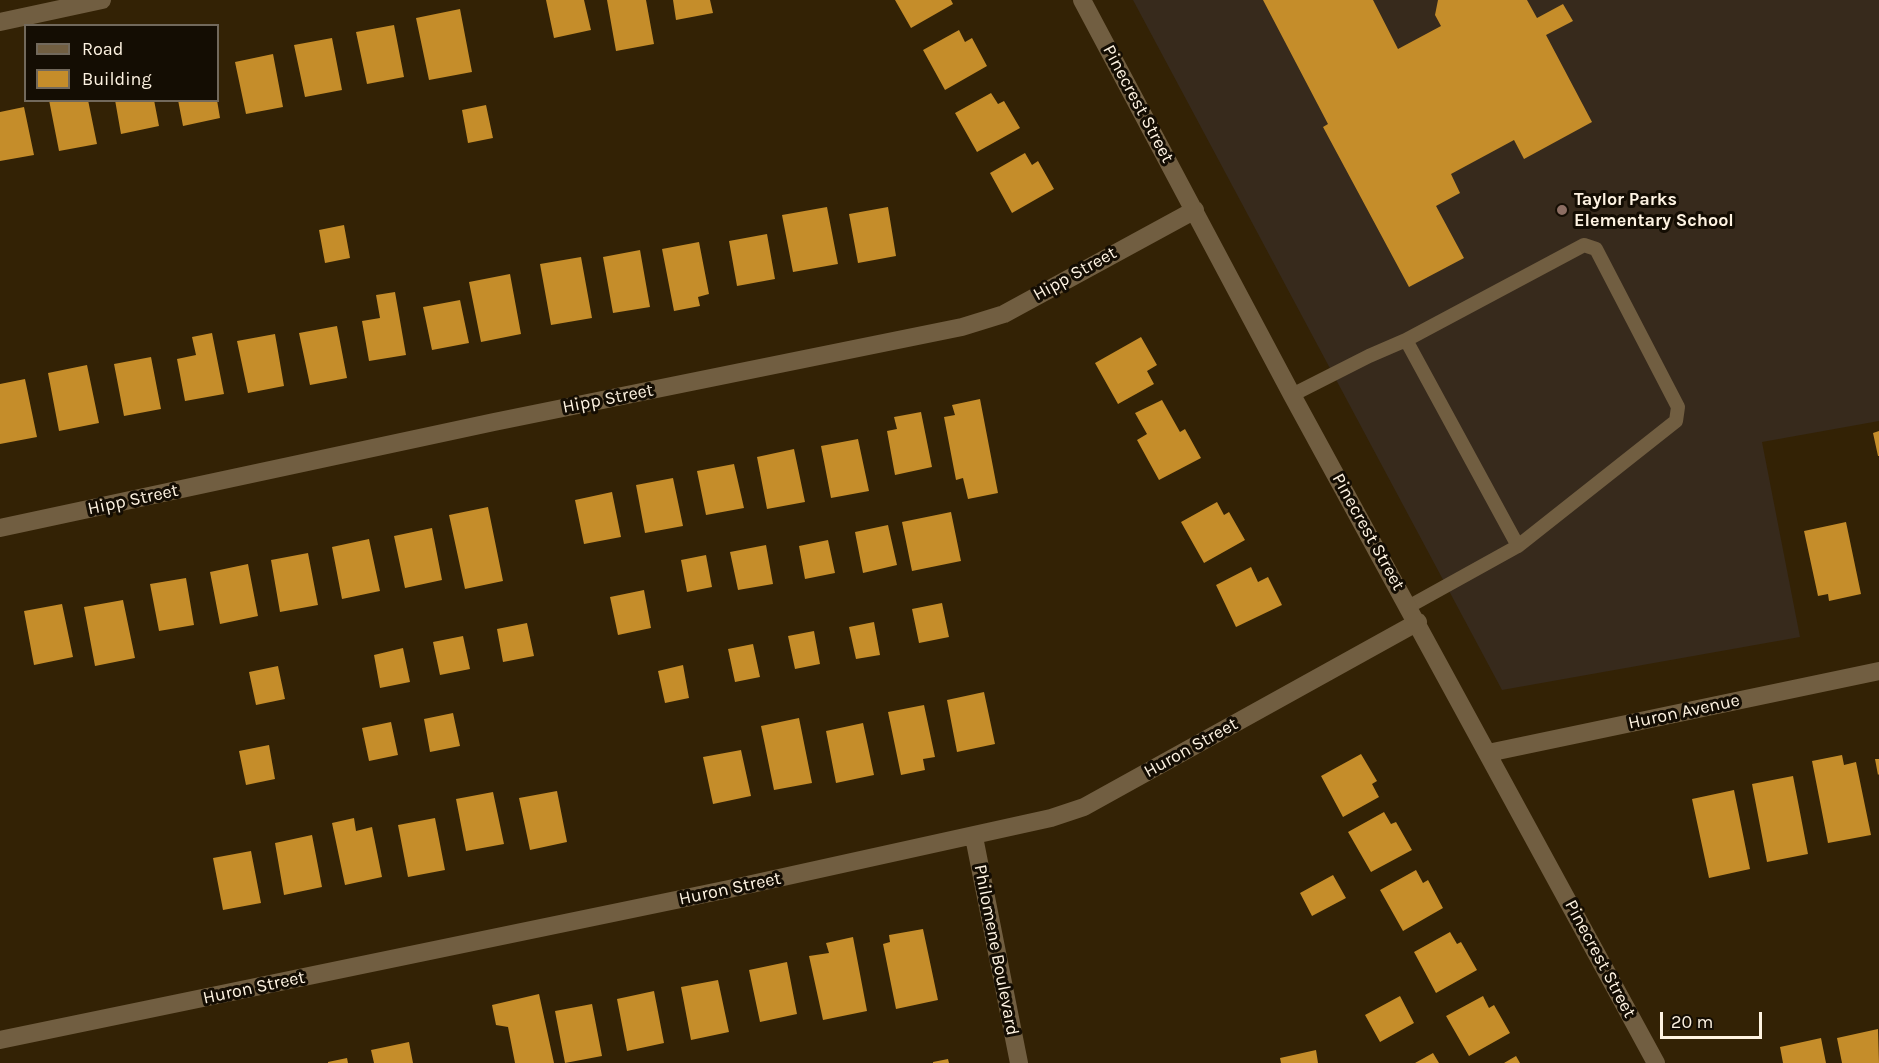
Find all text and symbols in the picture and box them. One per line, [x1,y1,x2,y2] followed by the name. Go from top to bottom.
[24,24,219,102] legend
[82,38,123,60] text: Road
[1098,41,1178,167] street label: Pinecrest Street
[82,68,152,90] text: Building
[1574,189,1734,232] place label: Taylor Parks Elementary School
[1555,203,1569,217] marker: Taylor Parks Elementary School
[1029,242,1121,306] street label: Hipp Street
[561,380,655,418] street label: Hipp Street
[1327,470,1409,594] street label: Pinecrest Street
[86,480,180,520] street label: Hipp Street
[1626,690,1742,734] street label: Huron Avenue
[1140,713,1242,783] street label: Huron Street
[969,863,1023,1037] street label: Philomene Boulevard
[677,868,783,910] street label: Huron Street
[1560,896,1640,1022] street label: Pinecrest Street
[201,967,307,1009] street label: Huron Street
[1663,1000,1765,1038] scale bar
[1671,1011,1713,1033] text: 20 m

